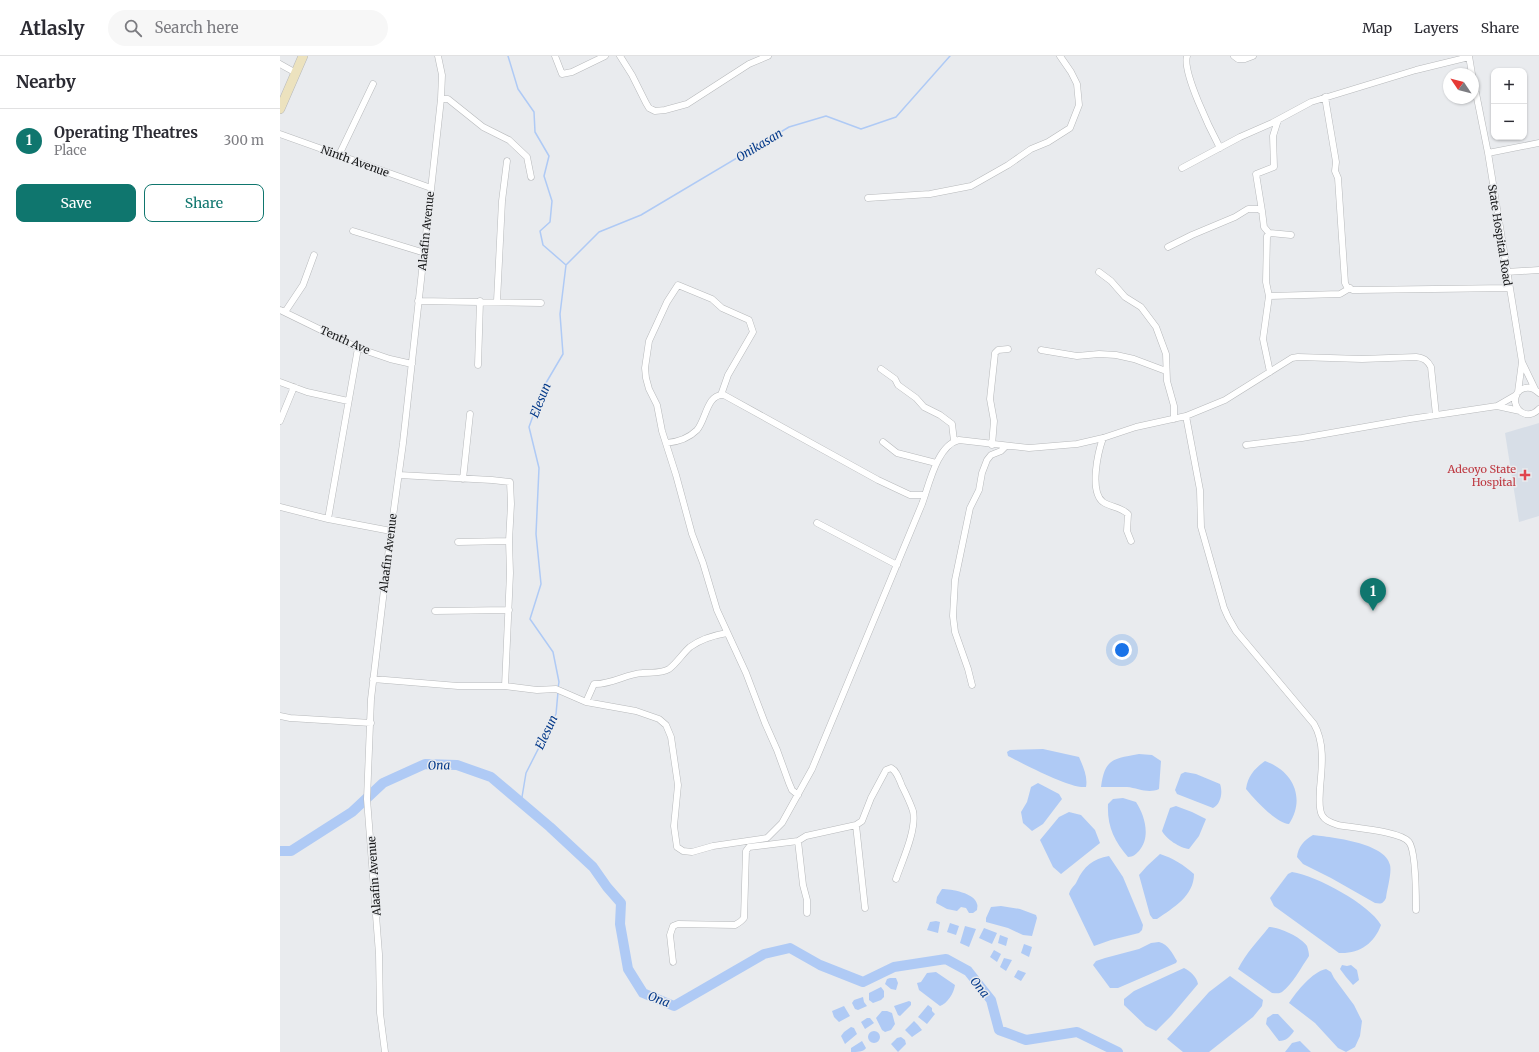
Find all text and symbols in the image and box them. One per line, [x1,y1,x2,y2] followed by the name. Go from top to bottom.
[108,10,388,46] search box
[20,16,84,40] text: Atlasly
[122,17,144,39] icon: search
[154,18,239,37] text: Search here
[1362,19,1392,37] text: Map
[1414,19,1459,37] text: Layers
[1481,19,1519,37] text: Share
[1443,68,1479,104] north arrow
[1491,68,1527,140] map controls
[1491,68,1527,104] button: +
[16,71,76,93] text: Nearby
[1491,104,1527,140] button: −
[54,123,198,142] text: Operating Theatres
[733,125,785,165] water label: Onikasan
[26,132,32,149] text: 1
[224,132,264,149] text: 300 m
[54,142,87,159] text: Place
[319,142,391,180] street label: Ninth Avenue
[1485,183,1515,287] street label: State Hospital Road
[16,184,136,222] button: Save
[144,184,264,222] button: Share
[415,190,437,272] street label: Alaafin Avenue
[318,323,372,357] street label: Tenth Ave
[526,380,554,420] water label: Elesun
[1447,462,1517,489] place label: Adeoyo State Hospital
[1519,469,1531,481] marker: Adeoyo State Hospital
[376,512,400,594] street label: Alaafin Avenue
[1360,578,1386,611] pin: 1
[1112,640,1132,660] your location
[532,712,560,752] water label: Elesun
[428,757,450,773] water label: Ona
[364,836,384,917] street label: Alaafin Avenue
[967,974,993,1001] water label: Ona
[646,988,672,1010] water label: Ona

